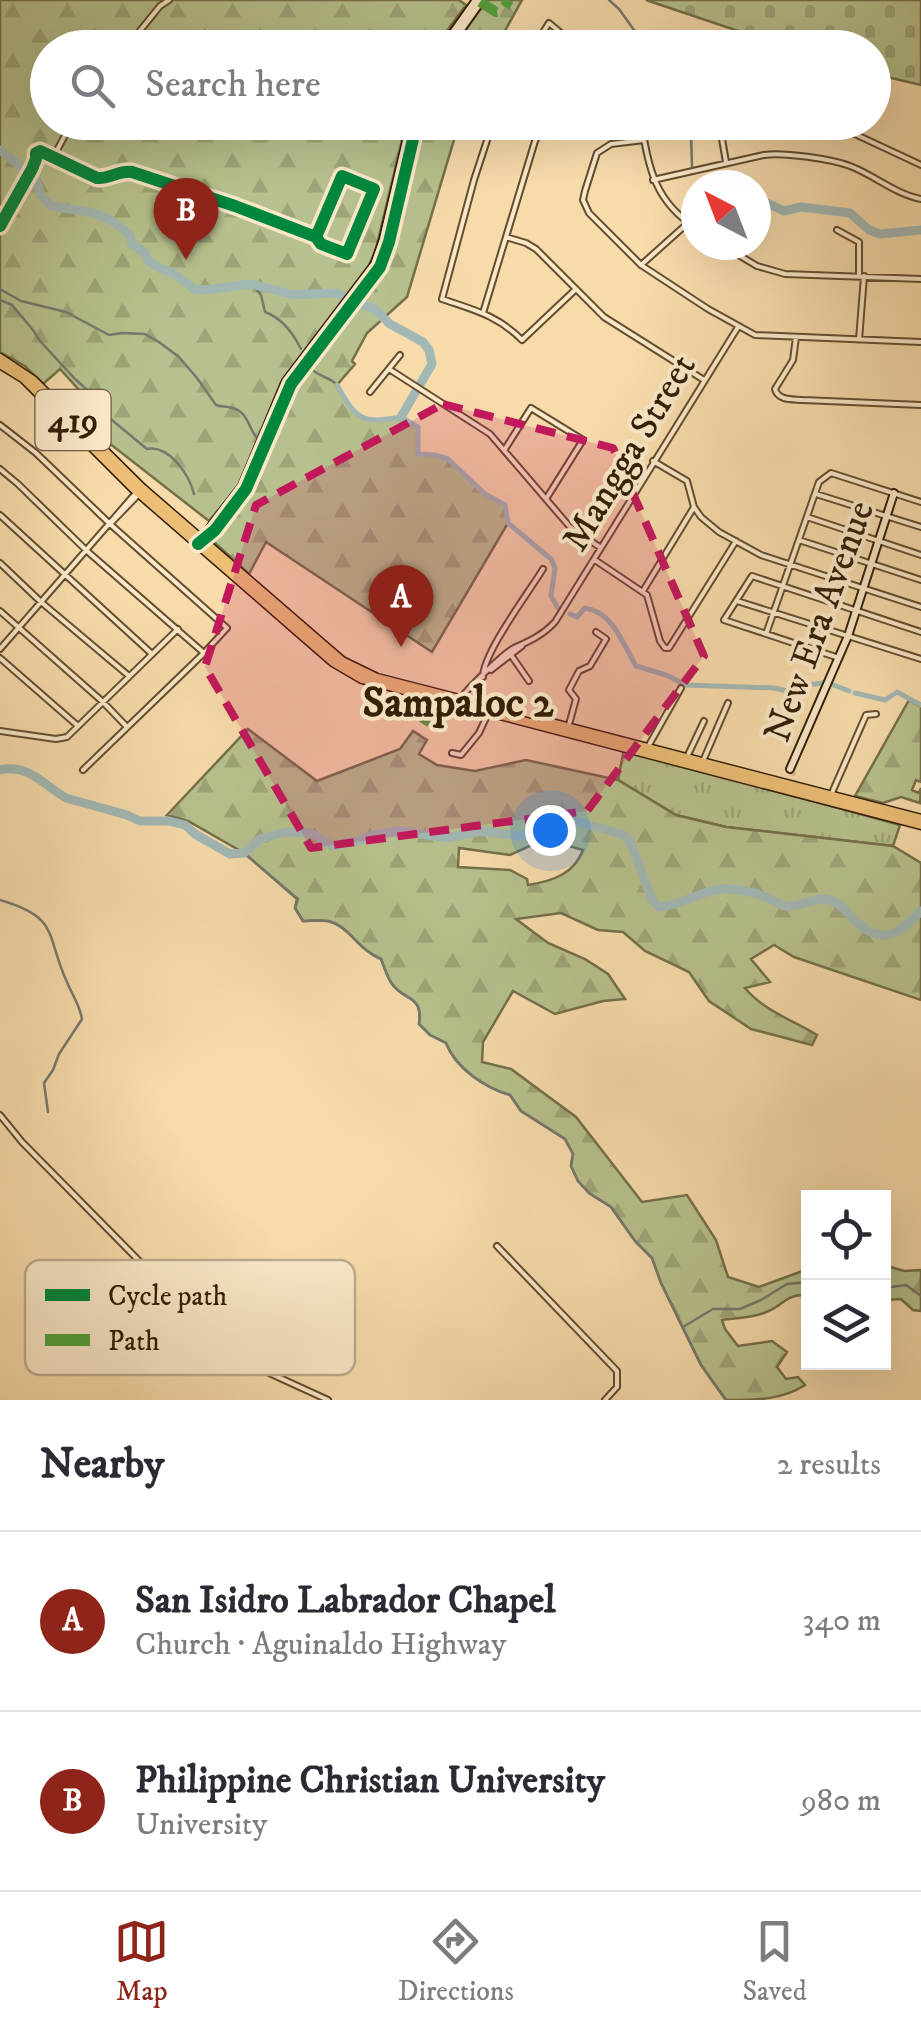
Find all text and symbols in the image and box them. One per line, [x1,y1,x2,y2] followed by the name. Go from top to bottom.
[30,30,891,140] search box
[65,58,120,113] icon: search
[145,61,321,109] text: Search here
[681,170,771,260] north arrow
[154,178,218,260] pin: B
[552,346,707,560] street label: Mangga Street
[36,390,110,450] road number: 419
[754,494,886,749] street label: New Era Avenue
[368,564,434,647] pin: A
[363,678,554,730] district label: Sampaloc 2
[525,805,576,856] your location
[801,1190,891,1370] map controls
[801,1190,891,1280] button: locate
[25,1260,355,1375] legend
[108,1279,227,1314] text: Cycle path
[801,1280,891,1370] button: layers
[108,1324,160,1359] text: Path
[40,1439,164,1491] text: Nearby
[777,1445,881,1485] text: 2 results
[135,1577,556,1625] text: San Isidro Labrador Chapel
[62,1601,83,1641] text: A
[803,1601,881,1641] text: 340 m
[135,1625,506,1665] text: Church · Aguinaldo Highway
[135,1757,605,1805] text: Philippine Christian University
[62,1781,83,1821] text: B
[801,1781,881,1821] text: 980 m
[135,1805,267,1845] text: University
[114,1914,169,2009] tab: Map
[398,1914,514,2009] tab: Directions
[742,1914,807,2009] tab: Saved

